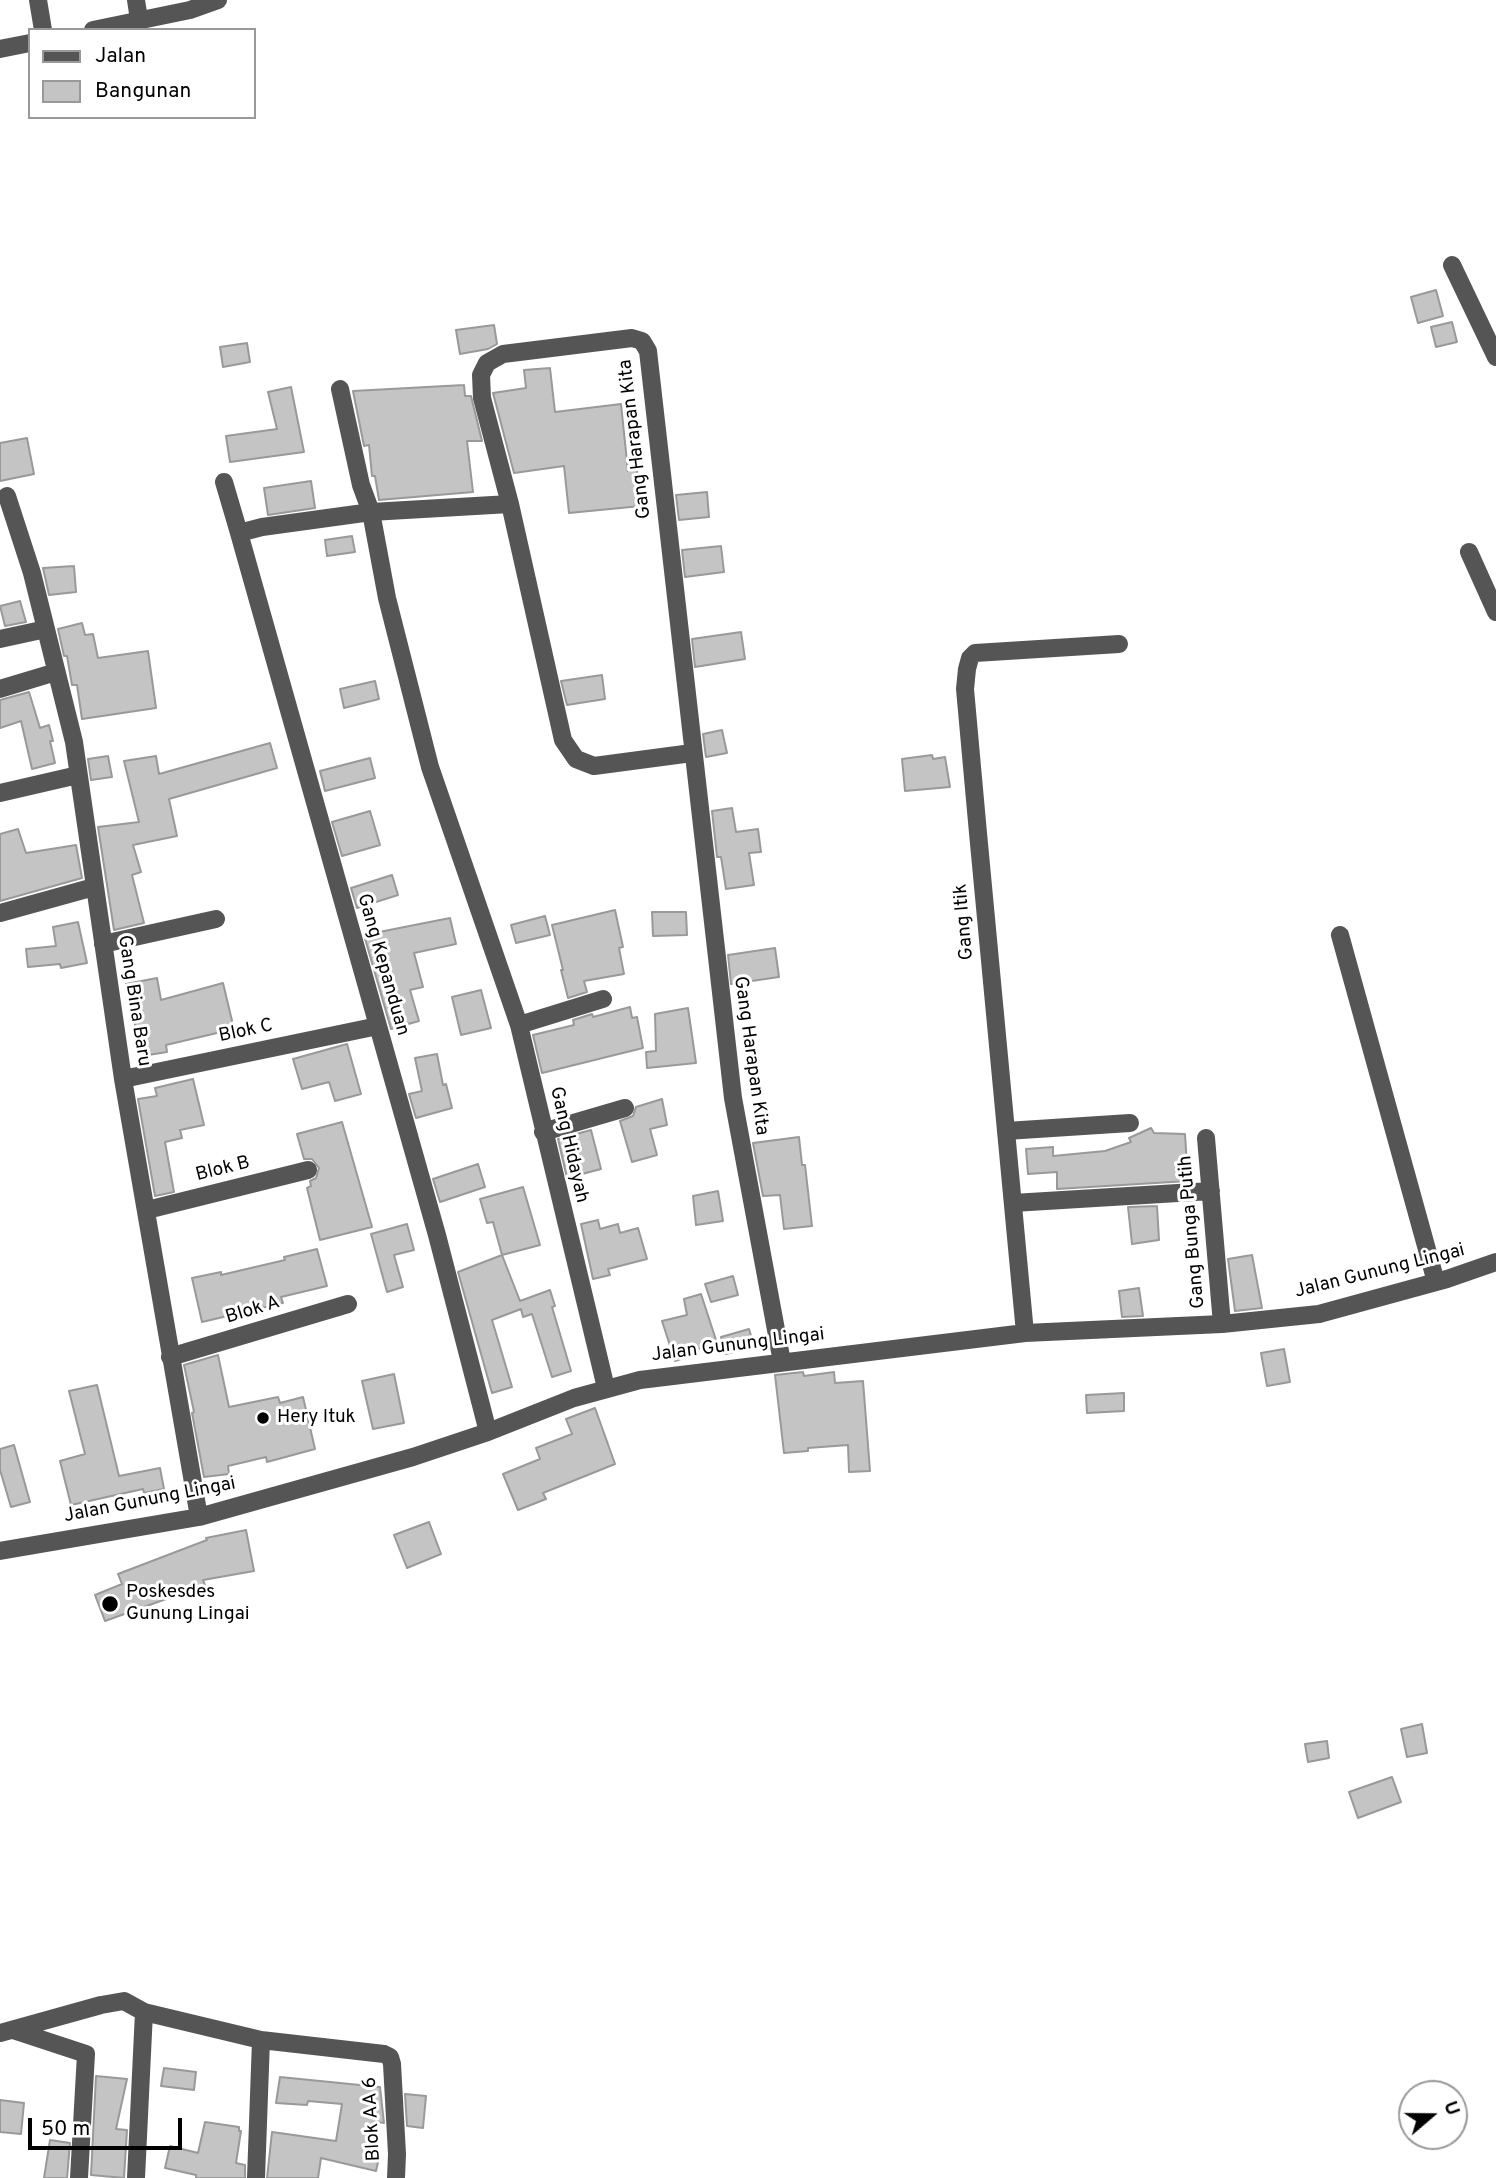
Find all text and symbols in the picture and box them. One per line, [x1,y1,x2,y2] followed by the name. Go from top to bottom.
[28,28,256,119] legend
[95,43,146,70] text: Jalan
[95,78,191,105] text: Bangunan
[615,358,657,520] street label: Gang Harapan Kita
[950,883,980,961] street label: Gang Itik
[351,891,413,1039] street label: Gang Kepanduan
[111,934,155,1068] street label: Gang Bina Baru
[728,975,772,1137] street label: Gang Harapan Kita
[217,1015,275,1049] street label: Blok C
[544,1085,592,1205] street label: Gang Hidayah
[194,1152,252,1188] street label: Blok B
[1175,1154,1211,1310] street label: Gang Bunga Putih
[1293,1240,1467,1304] street label: Jalan Gunung Lingai
[223,1292,283,1330] street label: Blok A
[650,1324,826,1368] street label: Jalan Gunung Lingai
[277,1407,356,1429] place label: Hery Ituk
[255,1410,271,1426] marker: Hery Ituk
[62,1473,238,1529] street label: Jalan Gunung Lingai
[126,1582,250,1626] place label: Poskesdes Gunung Lingai
[100,1594,120,1614] marker: Poskesdes Gunung Lingai
[359,2076,387,2162] street label: Blok AA 6
[1398,2080,1468,2150] north arrow
[1437,2098,1464,2119] text: U
[32,2104,186,2148] scale bar
[41,2116,90,2143] text: 50 m

